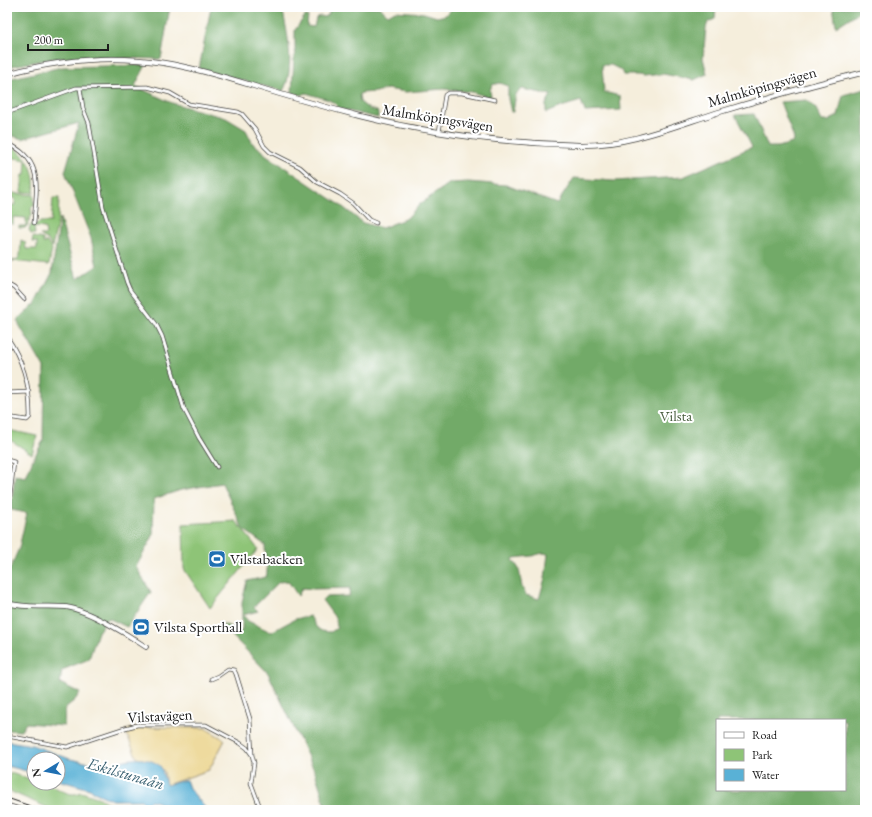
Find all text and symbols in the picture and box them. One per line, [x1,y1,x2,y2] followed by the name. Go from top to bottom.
[28,26,108,52] scale bar
[34,32,64,48] text: 200 m
[705,62,819,111] street label: Malmköpingsvägen
[381,99,495,136] street label: Malmköpingsvägen
[660,406,692,425] park label: Vilsta
[207,549,227,569] sports icon: Vilstabacken
[230,549,303,568] place label: Vilstabacken
[131,617,151,637] sports icon: Vilsta Sporthall
[154,617,243,636] place label: Vilsta Sporthall
[127,704,193,727] street label: Vilstavägen
[716,719,846,791] legend
[752,727,778,743] text: Road
[752,747,773,763] text: Park
[26,751,66,791] north arrow
[84,752,167,794] water label: Eskilstunaån
[28,767,44,778] text: N
[752,767,779,783] text: Water

